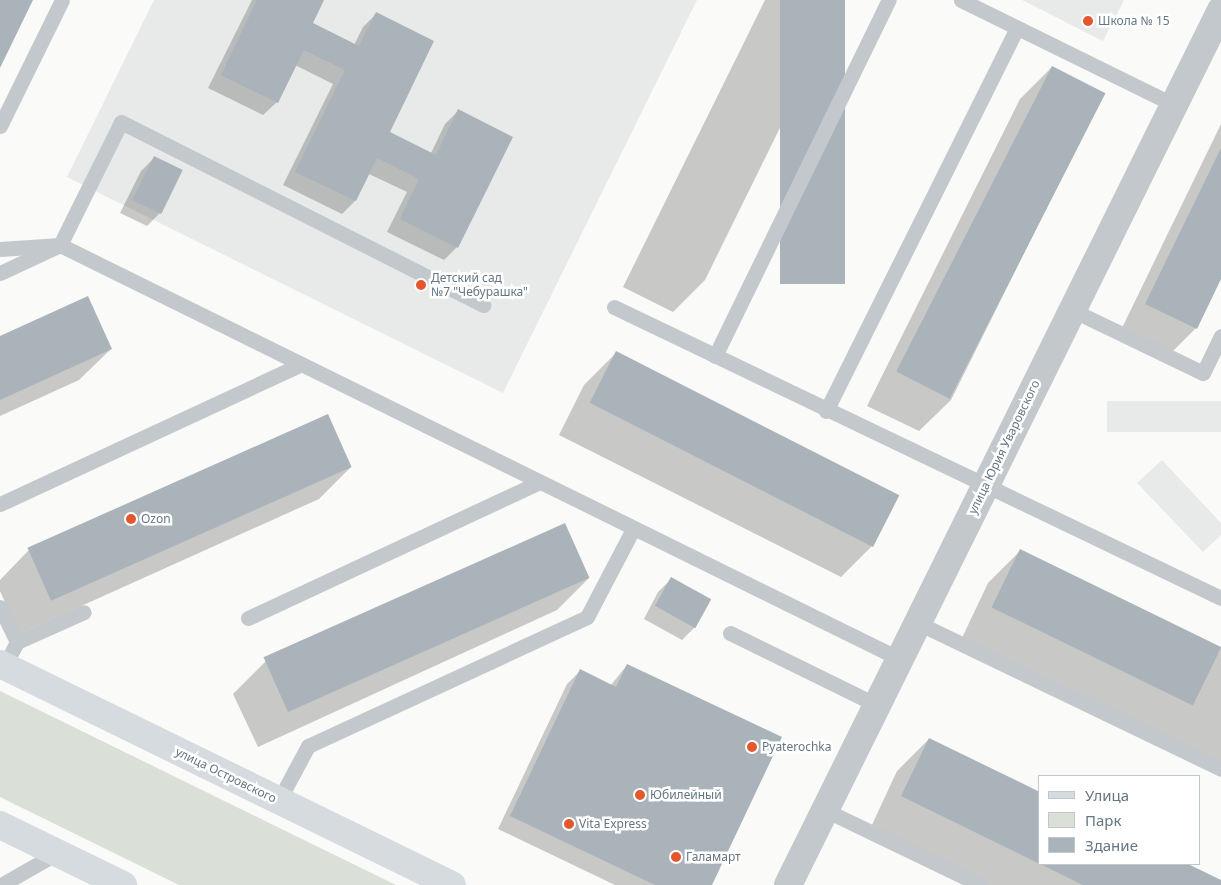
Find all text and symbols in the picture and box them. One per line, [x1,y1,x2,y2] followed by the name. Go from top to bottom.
[1098,14,1170,28] place label: Школа № 15
[1082,15,1094,27] marker: Школа № 15
[431,271,528,299] place label: Детский сад №7 "Чебурашка"
[415,279,427,291] marker: Детский сад №7 "Чебурашка"
[965,378,1043,516] street label: улица Юрия Уваровского
[141,512,171,526] place label: Ozon
[125,513,137,525] marker: Ozon
[762,740,832,754] place label: Pyaterochka
[746,741,758,753] marker: Pyaterochka
[173,744,279,806] street label: улица Островского
[1038,775,1201,865] legend
[1085,785,1129,805] text: Улица
[650,788,722,802] place label: Юбилейный
[634,789,646,801] marker: Юбилейный
[1085,810,1121,830] text: Парк
[579,817,647,831] place label: Vita Express
[563,818,575,830] marker: Vita Express
[1085,835,1138,855] text: Здание
[686,850,741,864] place label: Галамарт
[670,851,682,863] marker: Галамарт

